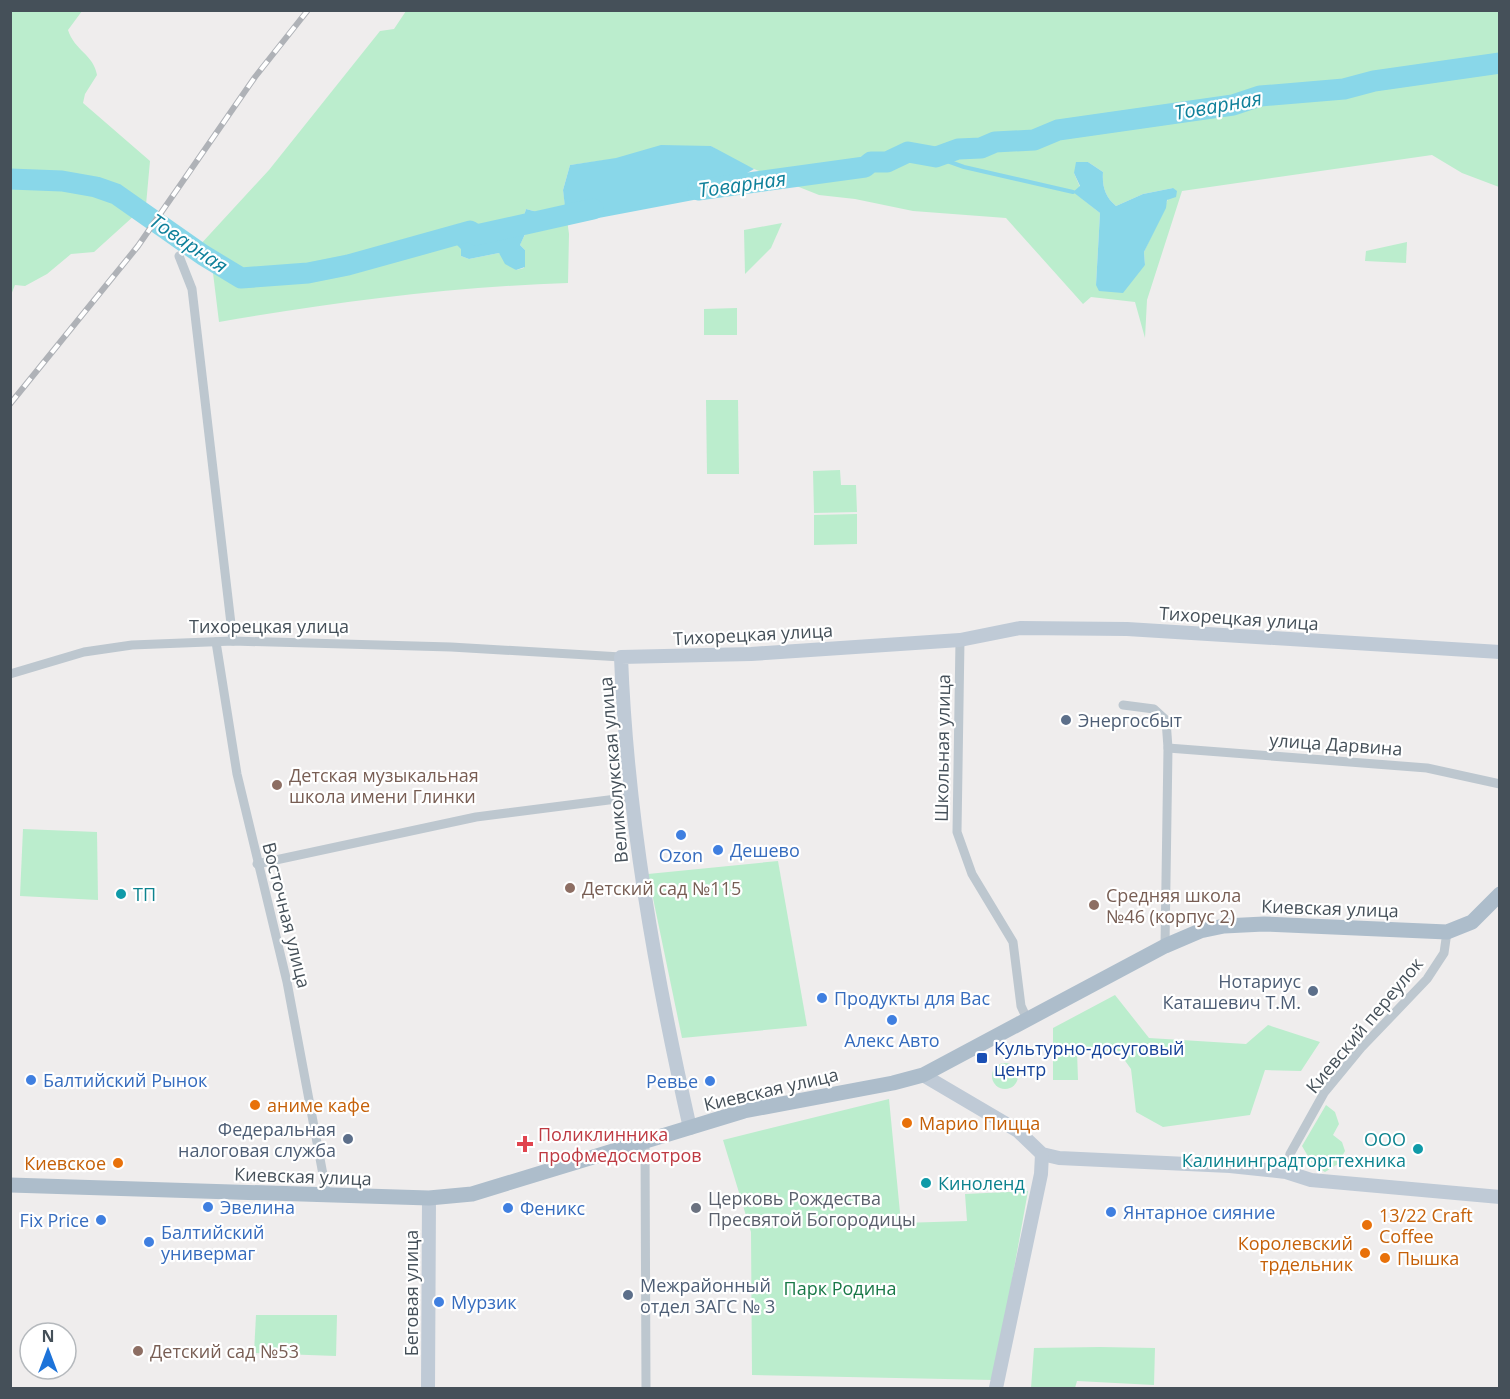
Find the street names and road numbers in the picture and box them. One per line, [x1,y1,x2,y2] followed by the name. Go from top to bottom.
[1158,600,1320,636] street label: Тихорецкая улица
[189,614,349,638] street label: Тихорецкая улица
[672,618,834,650] street label: Тихорецкая улица
[929,674,955,822] street label: Школьная улица
[593,676,633,864] street label: Великолукская улица
[1269,727,1403,761] street label: улица Дарвина
[257,840,317,990] street label: Восточная улица
[1261,894,1399,922] street label: Киевская улица
[1300,952,1428,1098] street label: Киевский переулок
[701,1062,841,1116] street label: Киевская улица
[234,1162,372,1190] street label: Киевская улица
[399,1230,423,1356] street label: Беговая улица

